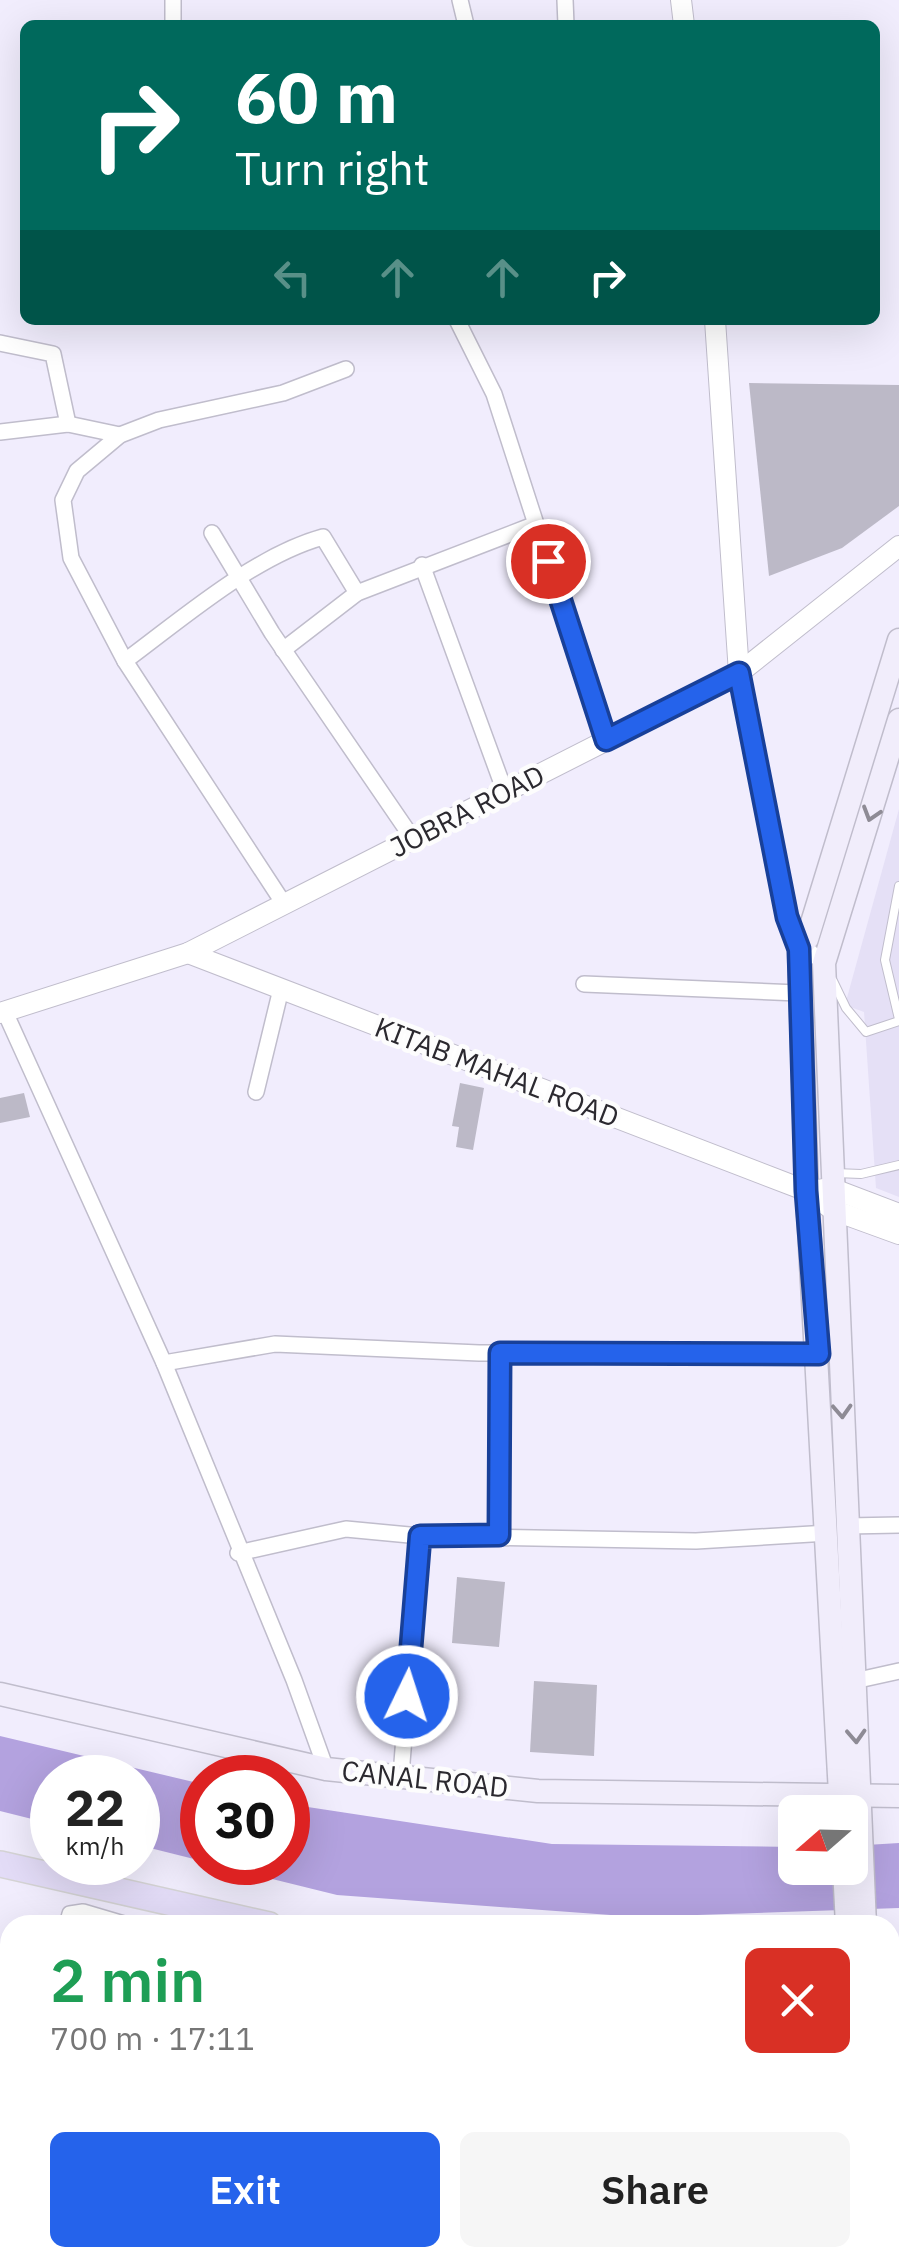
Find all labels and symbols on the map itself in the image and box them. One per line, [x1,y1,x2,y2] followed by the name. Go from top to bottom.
[506,519,591,604] pin
[383,756,550,865] street label: JOBRA ROAD
[862,804,883,821] one-way arrow
[370,1008,625,1135] street label: KITAB MAHAL ROAD
[831,1404,852,1420] one-way arrow
[355,1644,459,1748] position arrow
[846,1728,867,1744] one-way arrow
[340,1751,510,1806] street label: CANAL ROAD
[180,1755,310,1885] speed limit sign: 30
[778,1795,868,1885] north arrow

